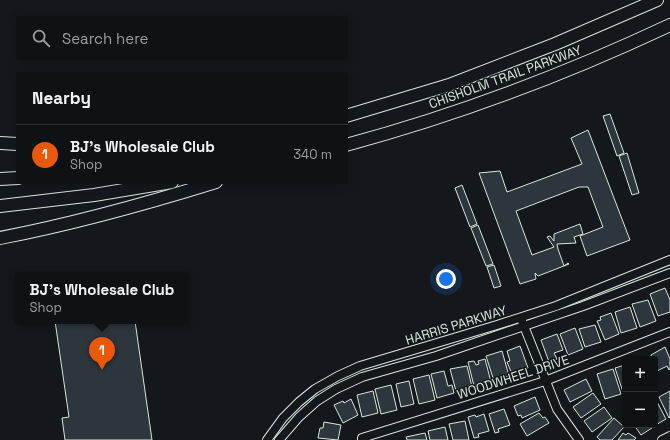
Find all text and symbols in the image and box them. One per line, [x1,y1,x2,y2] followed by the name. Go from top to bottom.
[16,16,348,60] search box
[30,27,52,49] icon: search
[62,29,148,48] text: Search here
[426,41,584,113] street label: CHISHOLM TRAIL PARKWAY
[32,87,91,109] text: Nearby
[70,137,215,156] text: BJ's Wholesale Club
[42,146,48,163] text: 1
[293,146,332,163] text: 340 m
[70,156,102,173] text: Shop
[436,269,456,289] your location
[15,272,189,324] popup
[30,280,174,299] text: BJ's Wholesale Club
[30,299,62,316] text: Shop
[403,301,509,349] street label: HARRIS PARKWAY
[89,337,115,370] pin: 1
[455,351,571,403] street label: WOODWHEEL DRIVE
[622,356,658,428] map controls
[622,356,658,392] button: +
[622,392,658,428] button: −

